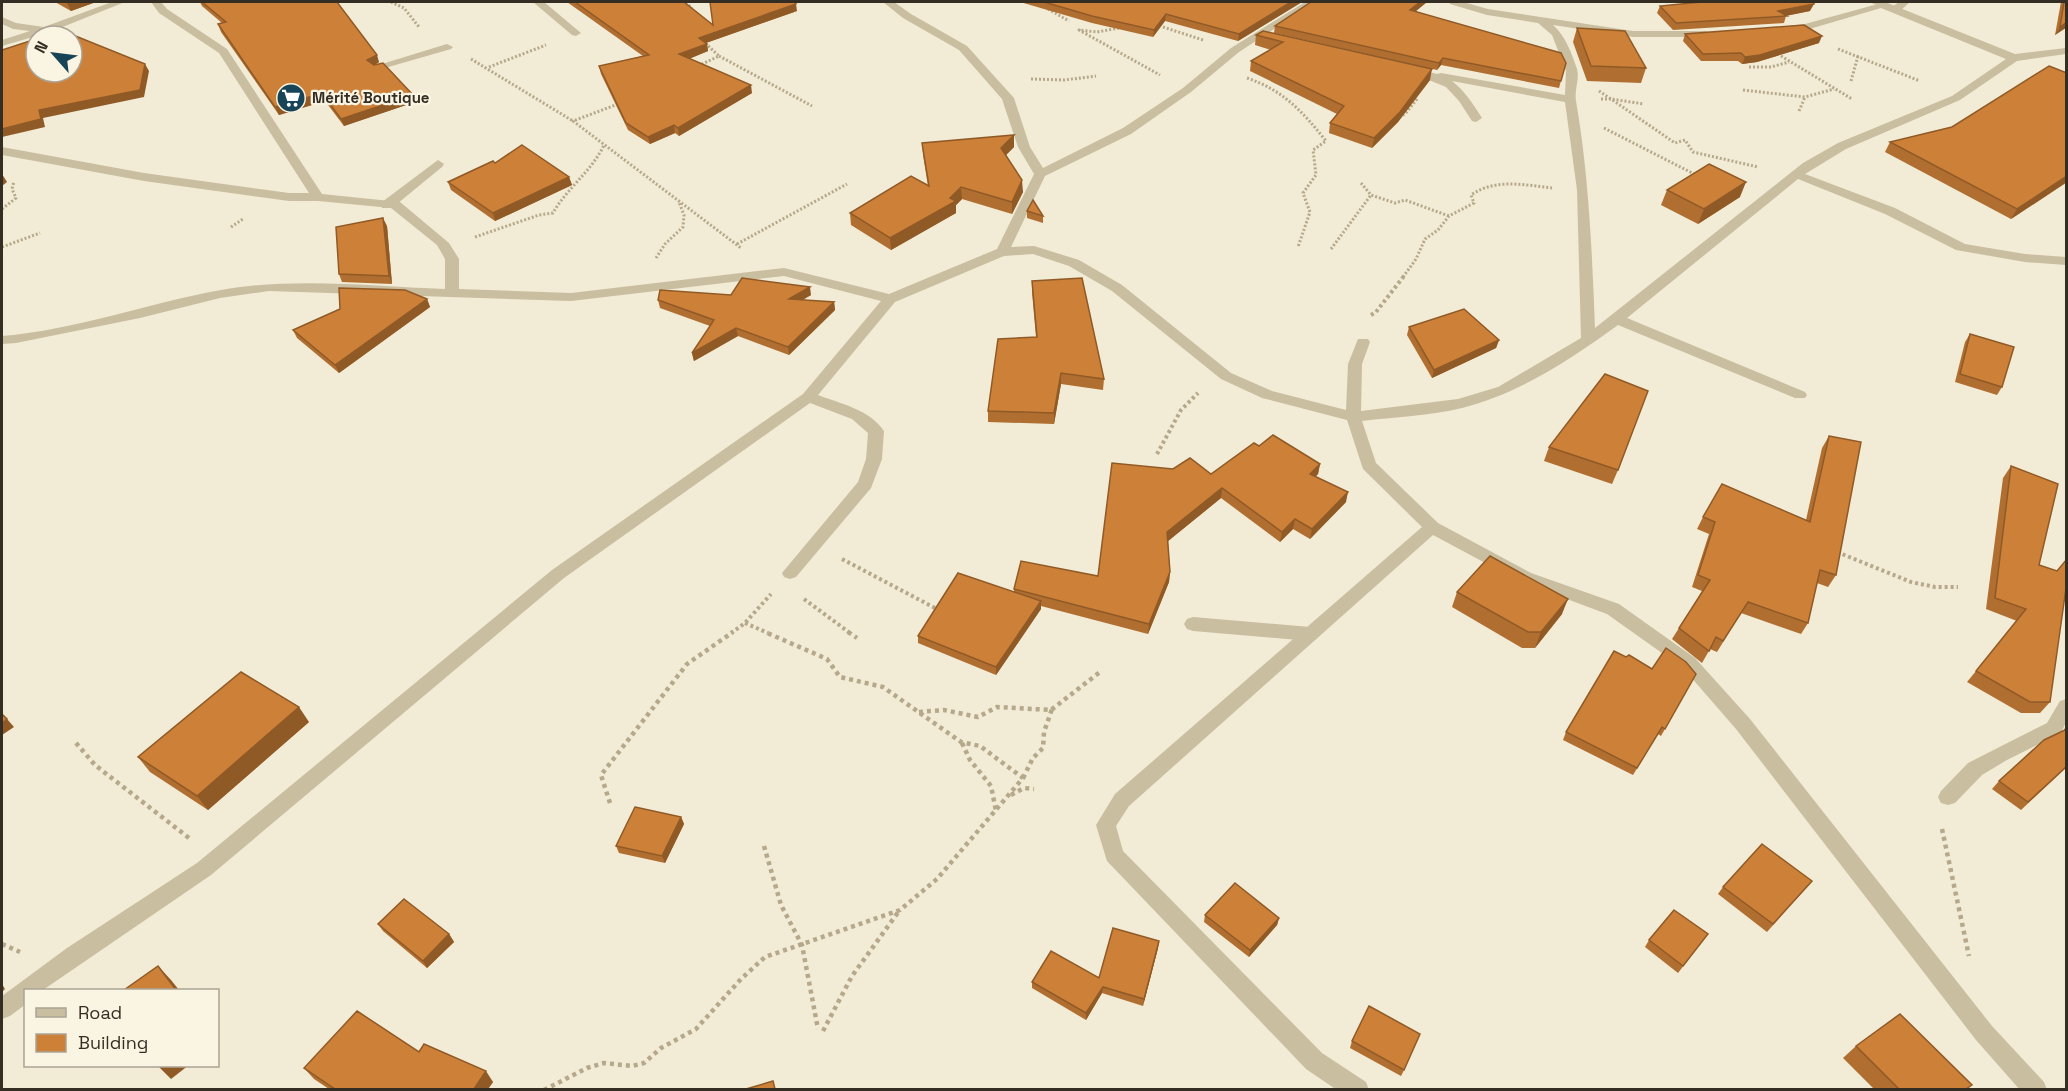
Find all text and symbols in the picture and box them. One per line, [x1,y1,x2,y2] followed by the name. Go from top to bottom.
[24,24,84,84] north arrow
[29,38,53,57] text: N
[275,82,307,114] supermarket icon: Mérité Boutique
[312,88,430,107] place label: Mérité Boutique
[24,989,219,1067] legend
[78,1001,122,1024] text: Road
[78,1031,148,1054] text: Building

